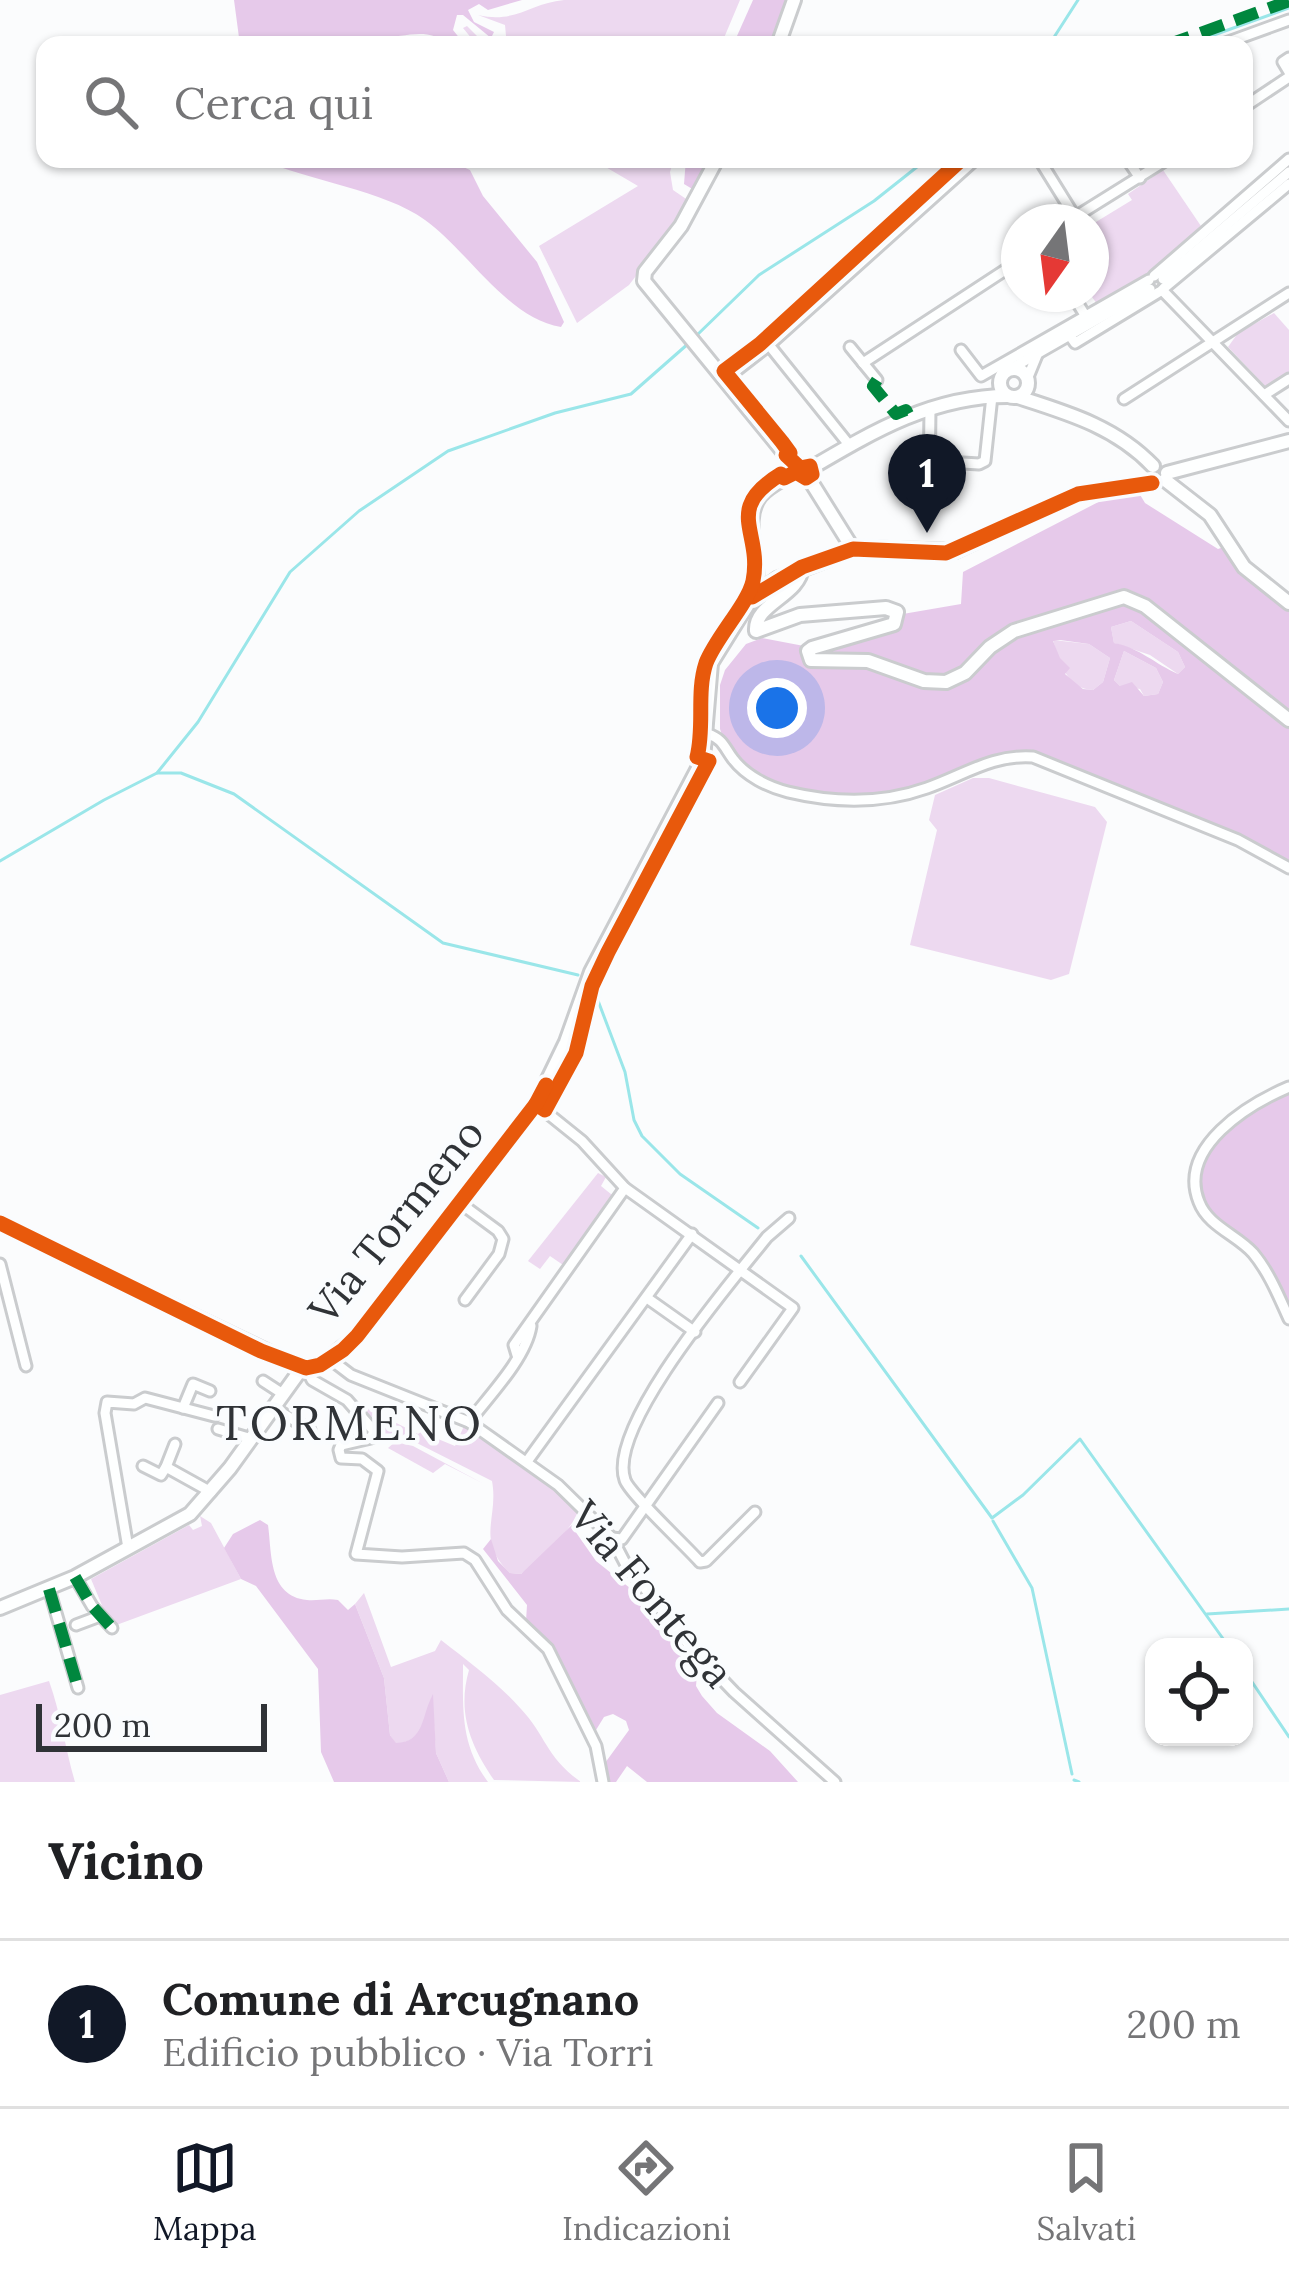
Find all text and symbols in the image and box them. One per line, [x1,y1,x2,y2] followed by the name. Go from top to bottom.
[36,36,1253,168] search box
[78,69,144,135] icon: search
[174,74,373,131] text: Cerca qui
[1001,204,1109,312] north arrow
[888,434,966,533] pin: 1
[747,678,807,738] your location
[296,1107,495,1336] street label: Via Tormeno
[216,1392,484,1453] district label: TORMENO
[558,1489,746,1698] street label: Via Fontega
[1145,1638,1253,1746] map controls
[1145,1638,1253,1746] button: locate
[36,1698,267,1751] scale bar
[54,1704,151,1746] text: 200 m
[48,1828,204,1893] text: Vicino
[162,1970,639,2027] text: Comune di Arcugnano
[79,1999,95,2049] text: 1
[1126,1999,1241,2049] text: 200 m
[162,2027,654,2077] text: Edificio pubblico · Via Torri
[153,2135,256,2249] tab: Mappa
[562,2135,731,2249] tab: Indicazioni
[1036,2135,1136,2249] tab: Salvati

